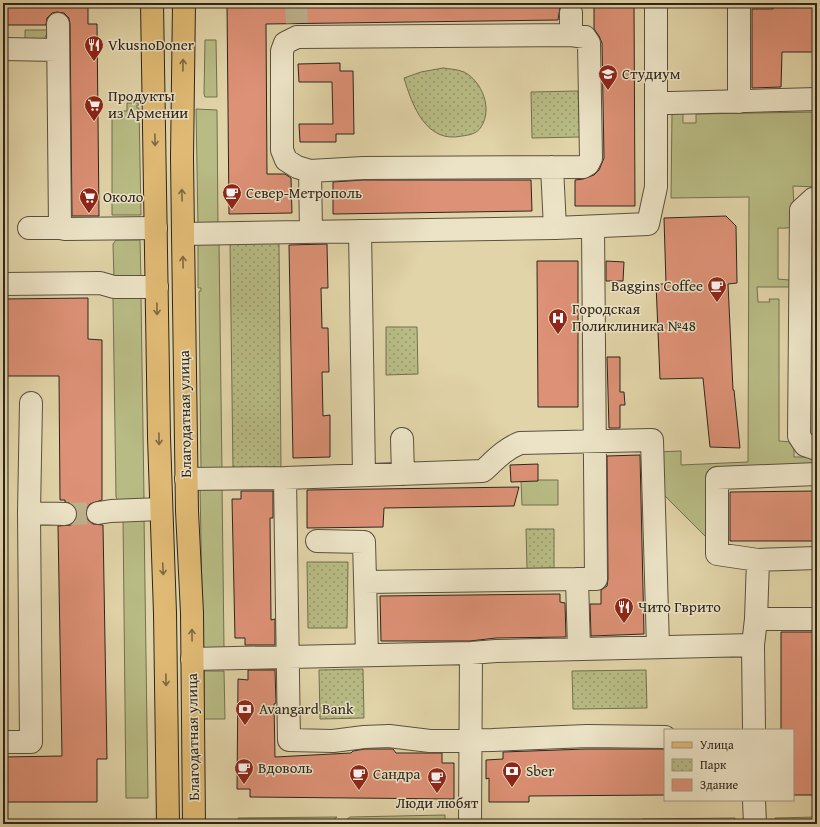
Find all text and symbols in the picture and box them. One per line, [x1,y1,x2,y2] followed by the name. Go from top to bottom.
[83,34,105,62] restaurant icon: VkusnoDoner
[108,34,194,55] place label: VkusnoDoner
[179,59,187,72] one-way arrow
[597,63,619,91] school or university icon: Студиум
[622,63,681,84] place label: Студиум
[108,85,188,123] place label: Продукты из Армении
[83,94,105,122] supermarket icon: Продукты из Армении
[151,133,159,146] one-way arrow
[221,182,243,210] cafe icon: Север-Метрополь
[246,182,362,203] place label: Север-Метрополь
[78,186,100,214] supermarket icon: Около
[103,186,144,207] place label: Около
[178,189,186,202] one-way arrow
[179,256,187,269] one-way arrow
[611,275,703,296] place label: Baggins Coffee
[706,275,728,303] cafe icon: Baggins Coffee
[572,298,696,336] place label: Городская Поликлиника №48
[153,302,161,315] one-way arrow
[547,307,569,335] hospital icon: Городская Поликлиника №48
[173,349,196,478] street label: Благодатная улица
[155,432,163,445] one-way arrow
[160,562,167,575] one-way arrow
[613,596,635,624] restaurant icon: Чито Гврито
[638,596,721,617] place label: Чито Гврито
[188,629,196,642] one-way arrow
[181,672,204,801] street label: Благодатная улица
[162,673,170,686] one-way arrow
[234,698,256,726] bank icon: Avangard Bank
[259,698,354,719] place label: Avangard Bank
[664,729,794,801] legend
[700,736,734,753] text: Улица
[700,756,727,773] text: Парк
[233,757,255,785] cafe icon: Вдоволь
[258,757,313,778] place label: Вдоволь
[501,760,523,788] bank icon: Sber
[526,760,554,781] place label: Sber
[348,763,370,791] cafe icon: Сандра
[373,763,421,784] place label: Сандра
[426,766,448,794] cafe icon: Люди любят
[700,776,739,793] text: Здание
[396,792,479,813] place label: Люди любят

